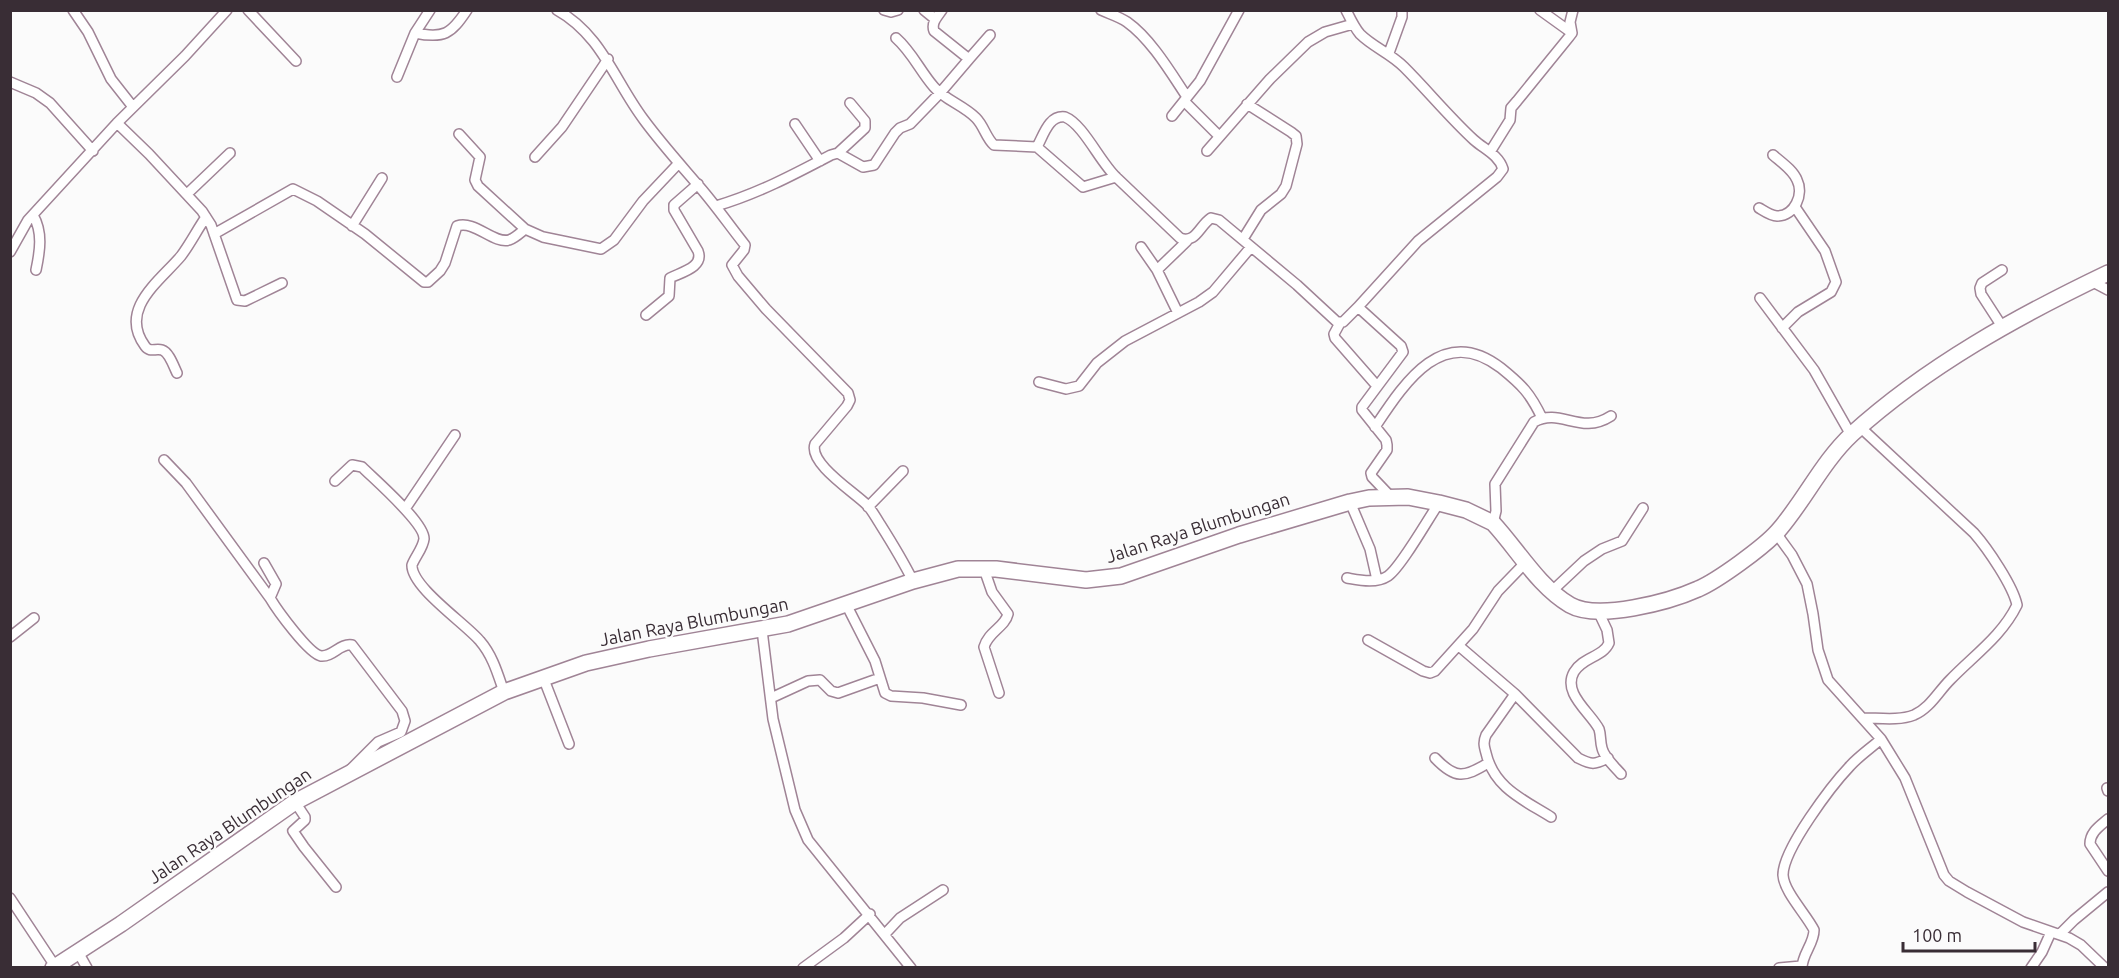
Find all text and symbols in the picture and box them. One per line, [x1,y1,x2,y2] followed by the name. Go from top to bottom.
[1103,488,1292,566] street label: Jalan Raya Blumbungan
[598,593,790,649] street label: Jalan Raya Blumbungan
[144,763,315,887] street label: Jalan Raya Blumbungan
[1903,915,2035,953] scale bar
[1912,925,1962,945] text: 100 m

